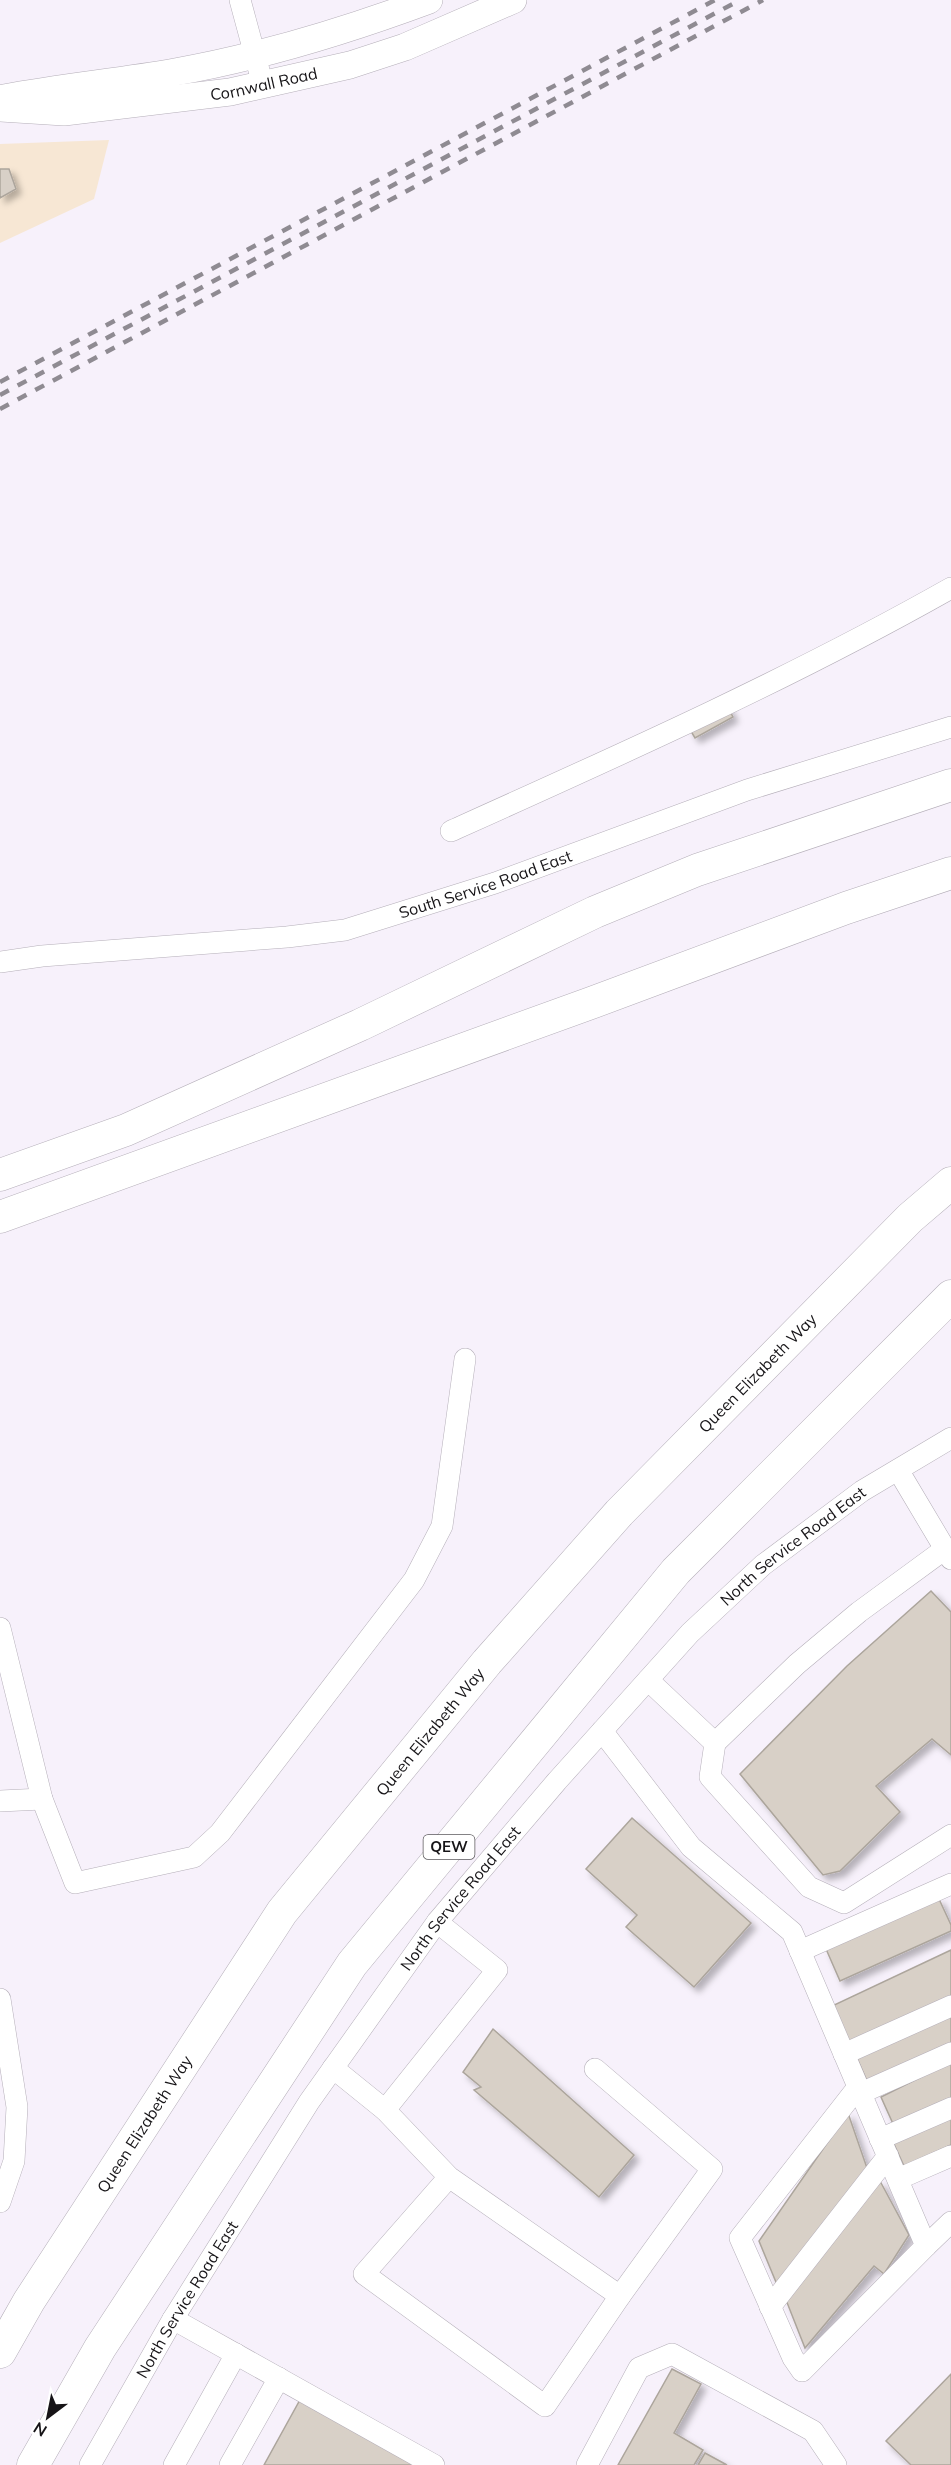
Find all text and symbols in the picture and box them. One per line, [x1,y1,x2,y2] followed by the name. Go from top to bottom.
[209,63,319,104] street label: Cornwall Road
[396,845,575,923] street label: South Service Road East
[694,1309,821,1437] street label: Queen Elizabeth Way
[716,1482,870,1610] street label: North Service Road East
[371,1663,489,1800] street label: Queen Elizabeth Way
[396,1821,525,1974] street label: North Service Road East
[424,1835,474,1859] road number: QEW
[92,2051,196,2196] street label: Queen Elizabeth Way
[132,2217,242,2381] street label: North Service Road East
[18,2387,78,2447] north arrow
[30,2418,50,2441] text: N

